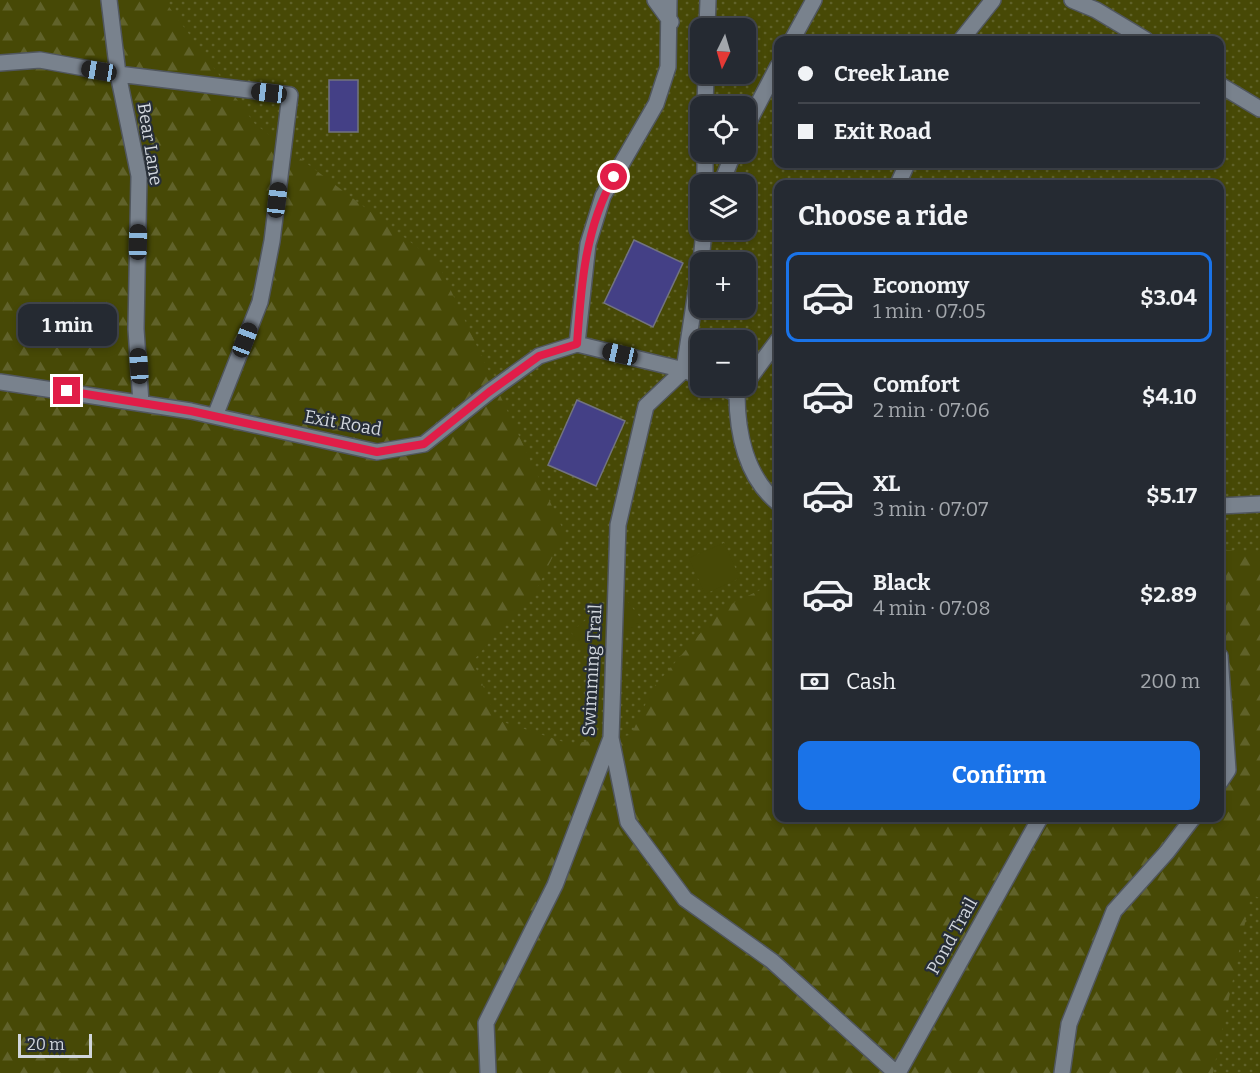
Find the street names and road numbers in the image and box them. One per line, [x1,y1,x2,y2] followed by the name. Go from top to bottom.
[133,101,167,187] street label: Bear Lane
[303,405,384,441] street label: Exit Road
[578,603,606,737] street label: Swimming Trail
[922,894,982,978] street label: Pond Trail

